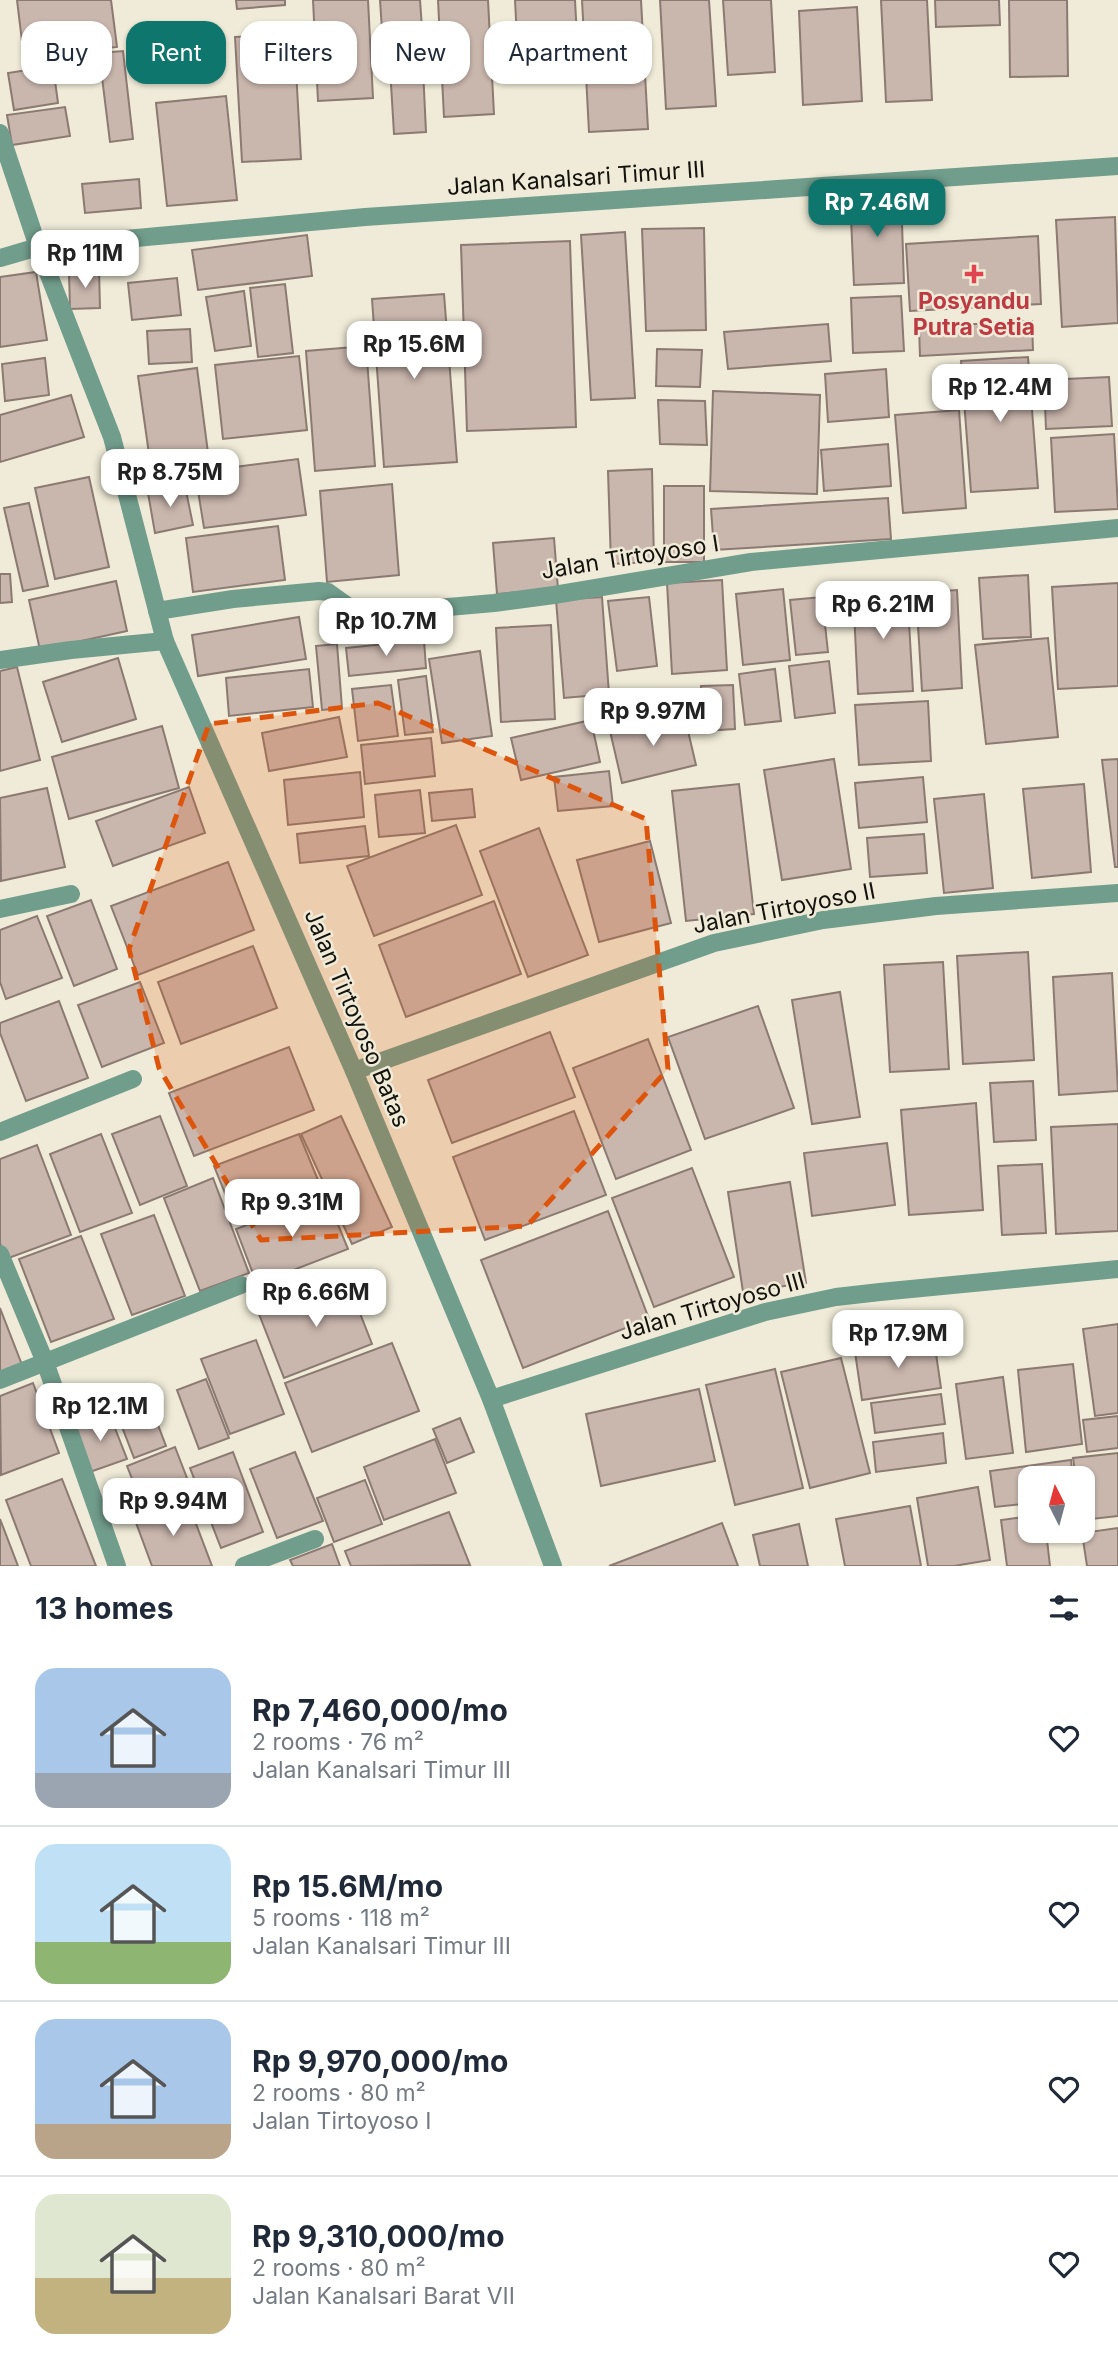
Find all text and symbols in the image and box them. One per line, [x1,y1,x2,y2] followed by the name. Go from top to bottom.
[21,21,112,84] chip: Buy
[126,21,226,84] chip: Rent
[240,21,357,84] chip: Filters
[371,21,470,84] chip: New
[484,21,652,84] chip: Apartment
[446,155,706,201] street label: Jalan Kanalsari Timur III
[805,180,949,239] pin: Rp 7.46M
[824,188,930,216] text: Rp 7.46M
[28,230,142,290] pin: Rp 11M
[47,239,123,267] text: Rp 11M
[964,264,984,284] marker: Posyandu Putra Setia
[913,287,1035,341] place label: Posyandu Putra Setia
[342,322,486,381] pin: Rp 15.6M
[363,330,465,358] text: Rp 15.6M
[928,364,1072,424] pin: Rp 12.4M
[948,373,1052,401] text: Rp 12.4M
[98,449,242,509] pin: Rp 8.75M
[117,458,223,486] text: Rp 8.75M
[539,529,721,585] street label: Jalan Tirtoyoso I
[811,582,955,641] pin: Rp 6.21M
[832,590,934,618] text: Rp 6.21M
[314,598,458,658] pin: Rp 10.7M
[335,607,437,635] text: Rp 10.7M
[581,688,725,748] pin: Rp 9.97M
[600,697,706,725] text: Rp 9.97M
[690,877,878,939] street label: Jalan Tirtoyoso II
[298,905,416,1131] street label: Jalan Tirtoyoso Batas
[220,1180,364,1239] pin: Rp 9.31M
[241,1188,343,1216] text: Rp 9.31M
[616,1266,808,1346] street label: Jalan Tirtoyoso III
[244,1270,388,1329] pin: Rp 6.66M
[262,1278,370,1306] text: Rp 6.66M
[826,1310,970,1370] pin: Rp 17.9M
[848,1319,948,1347] text: Rp 17.9M
[28,1384,172,1443] pin: Rp 12.1M
[52,1392,148,1420] text: Rp 12.1M
[1018,1466,1096,1544] north arrow
[1018,1466,1095,1543] map controls
[101,1478,245,1538] pin: Rp 9.94M
[119,1487,227,1515] text: Rp 9.94M
[1045,1589,1083,1627] icon: filters
[35,1590,174,1626] text: 13 homes
[252,1692,508,1728] text: Rp 7,460,000/mo
[91,1696,175,1780] icon: home
[1045,1719,1083,1757] icon: heart
[252,1728,424,1756] text: 2 rooms · 76 m²
[252,1756,511,1784] text: Jalan Kanalsari Timur III
[252,1868,443,1904] text: Rp 15.6M/mo
[91,1872,175,1956] icon: home
[1045,1895,1083,1933] icon: heart
[252,1904,430,1932] text: 5 rooms · 118 m²
[252,1932,511,1960] text: Jalan Kanalsari Timur III
[252,2043,508,2079] text: Rp 9,970,000/mo
[91,2047,175,2131] icon: home
[1045,2070,1083,2108] icon: heart
[252,2079,426,2107] text: 2 rooms · 80 m²
[252,2107,432,2135] text: Jalan Tirtoyoso I
[252,2218,505,2254] text: Rp 9,310,000/mo
[91,2222,175,2306] icon: home
[1045,2245,1083,2283] icon: heart
[252,2254,426,2282] text: 2 rooms · 80 m²
[252,2282,515,2310] text: Jalan Kanalsari Barat VII

